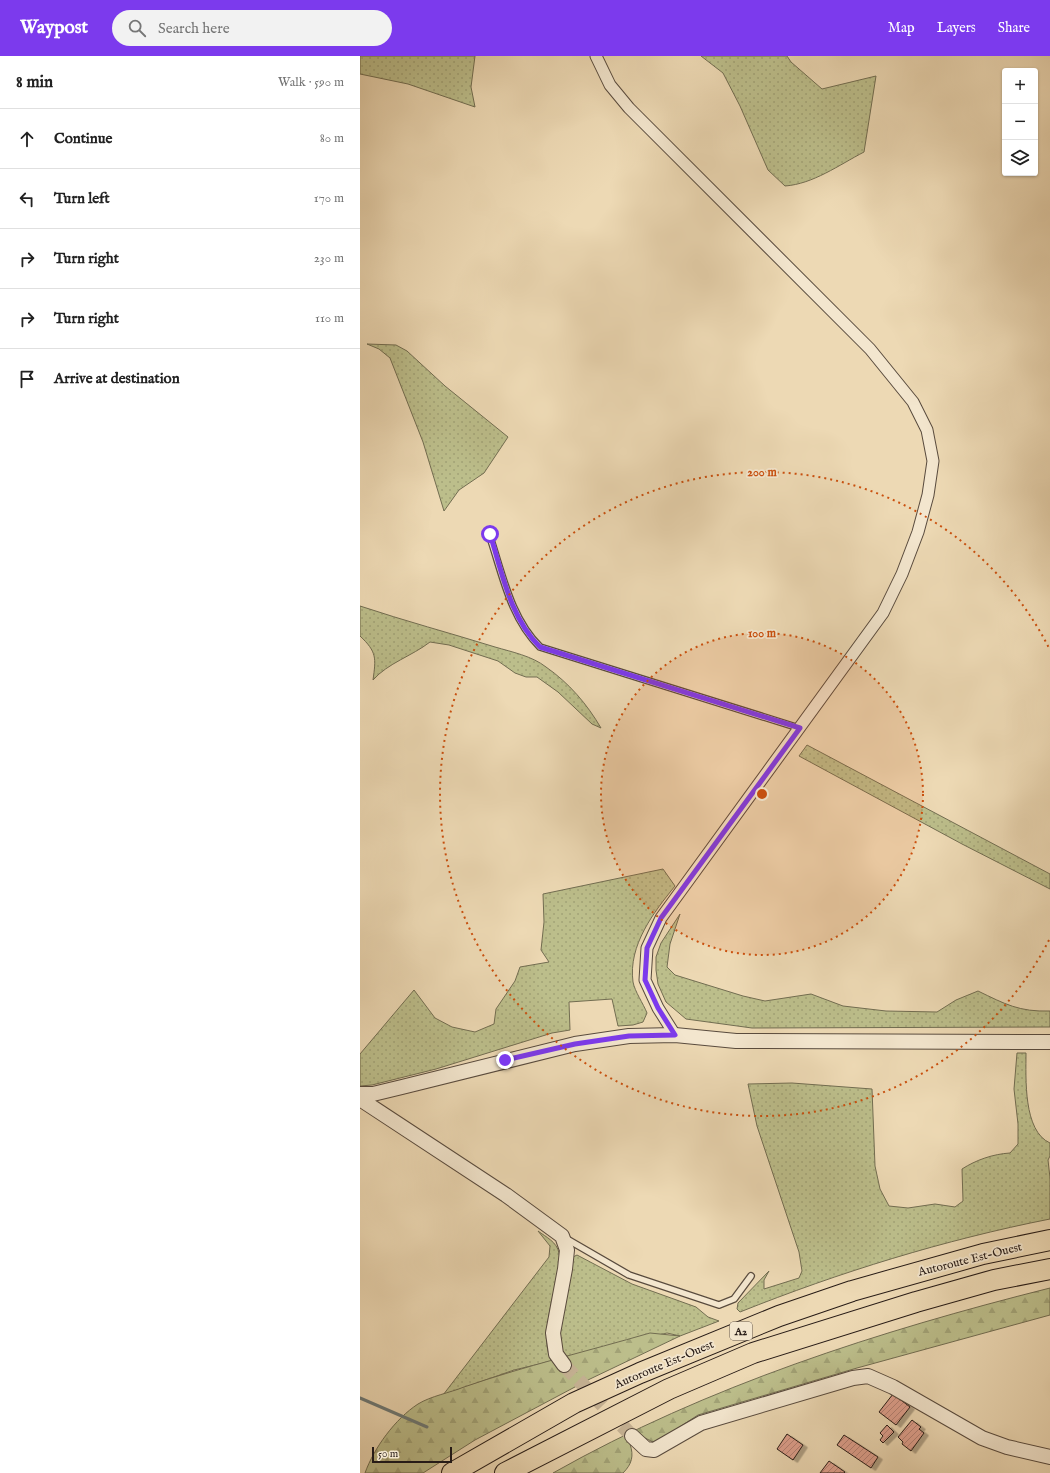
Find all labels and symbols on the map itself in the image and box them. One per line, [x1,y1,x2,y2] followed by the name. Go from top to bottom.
[747,465,777,480] text: 200 m
[481,525,499,543] route start
[748,626,777,641] text: 100 m
[755,787,769,801] centre of rings
[496,1051,514,1069] route end
[916,1239,1024,1280] street label: Autoroute Est-Ouest
[730,1322,752,1340] road number: A2
[611,1337,716,1393] street label: Autoroute Est-Ouest
[372,1445,452,1464] scale bar

